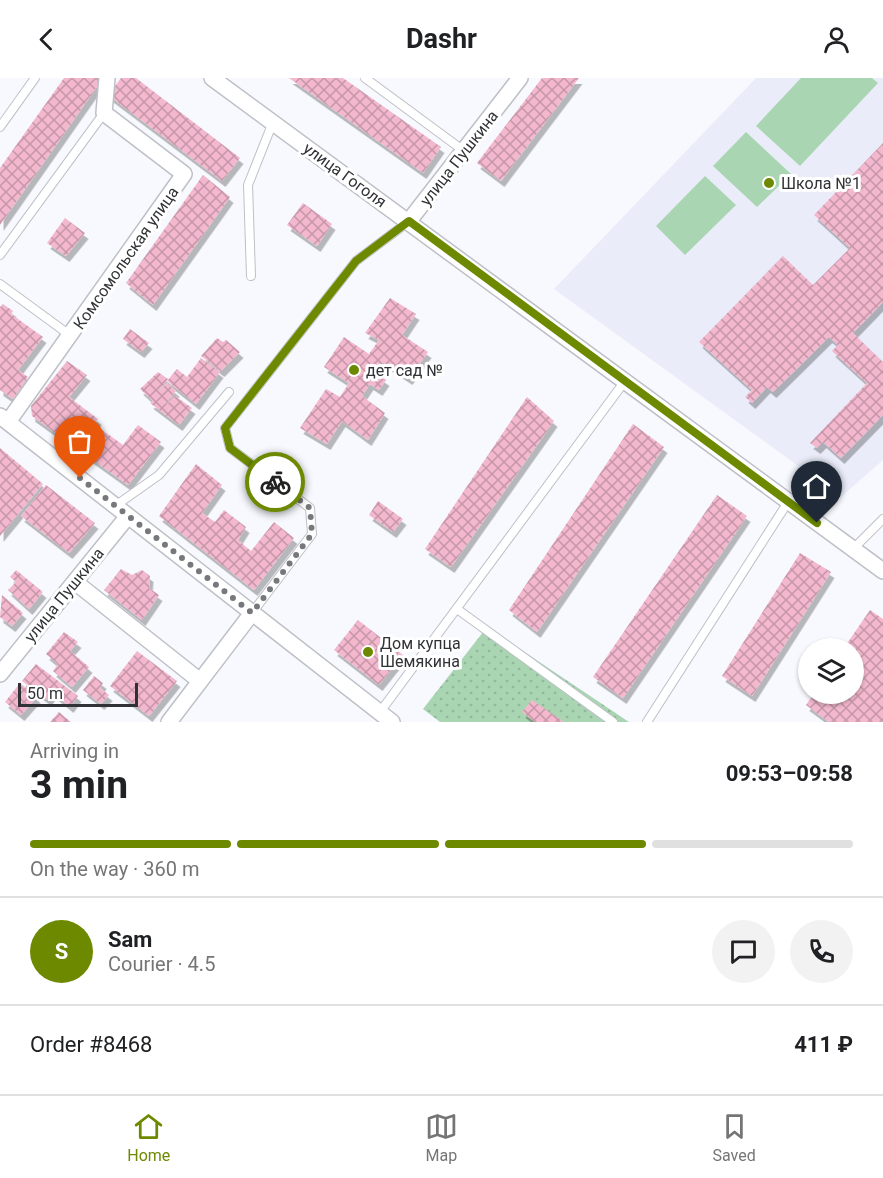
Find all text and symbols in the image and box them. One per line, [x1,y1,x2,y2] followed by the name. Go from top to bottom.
[30,23,63,56] icon: back
[406,23,477,55] text: Dashr
[820,23,853,56] icon: person
[416,107,502,209] street label: улица Пушкина
[300,138,390,212] street label: улица Гоголя
[781,174,861,193] place label: Школа №1
[762,176,776,190] marker: Школа №1
[70,183,182,333] street label: Комсомольская улица
[366,361,443,380] place label: дет сад №
[347,363,361,377] marker: дет сад №
[54,416,105,478] pin
[63,425,96,458] icon: bag
[245,452,305,512] courier
[791,461,842,523] pin
[259,466,292,499] icon: bike
[800,470,833,503] icon: home
[20,544,108,646] street label: улица Пушкина
[380,634,461,671] place label: Дом купца Шемякина
[798,638,864,704] map controls
[798,638,864,704] button: layers
[361,645,375,659] marker: Дом купца Шемякина
[18,680,138,708] scale bar
[27,684,63,703] text: 50 m
[30,739,119,763] text: Arriving in
[726,761,853,786] text: 09:53–09:58
[30,762,128,808] text: 3 min
[30,857,199,881] text: On the way · 360 m
[712,920,775,983] button: chat
[790,920,853,983] button: phone
[108,927,152,952] text: Sam
[55,939,68,964] text: S
[108,952,215,976] text: Courier · 4.5
[30,1032,152,1057] text: Order #8468
[794,1032,853,1057] text: 411 ₽
[127,1110,170,1165] tab: Home
[425,1110,458,1165] tab: Map
[712,1110,756,1165] tab: Saved

